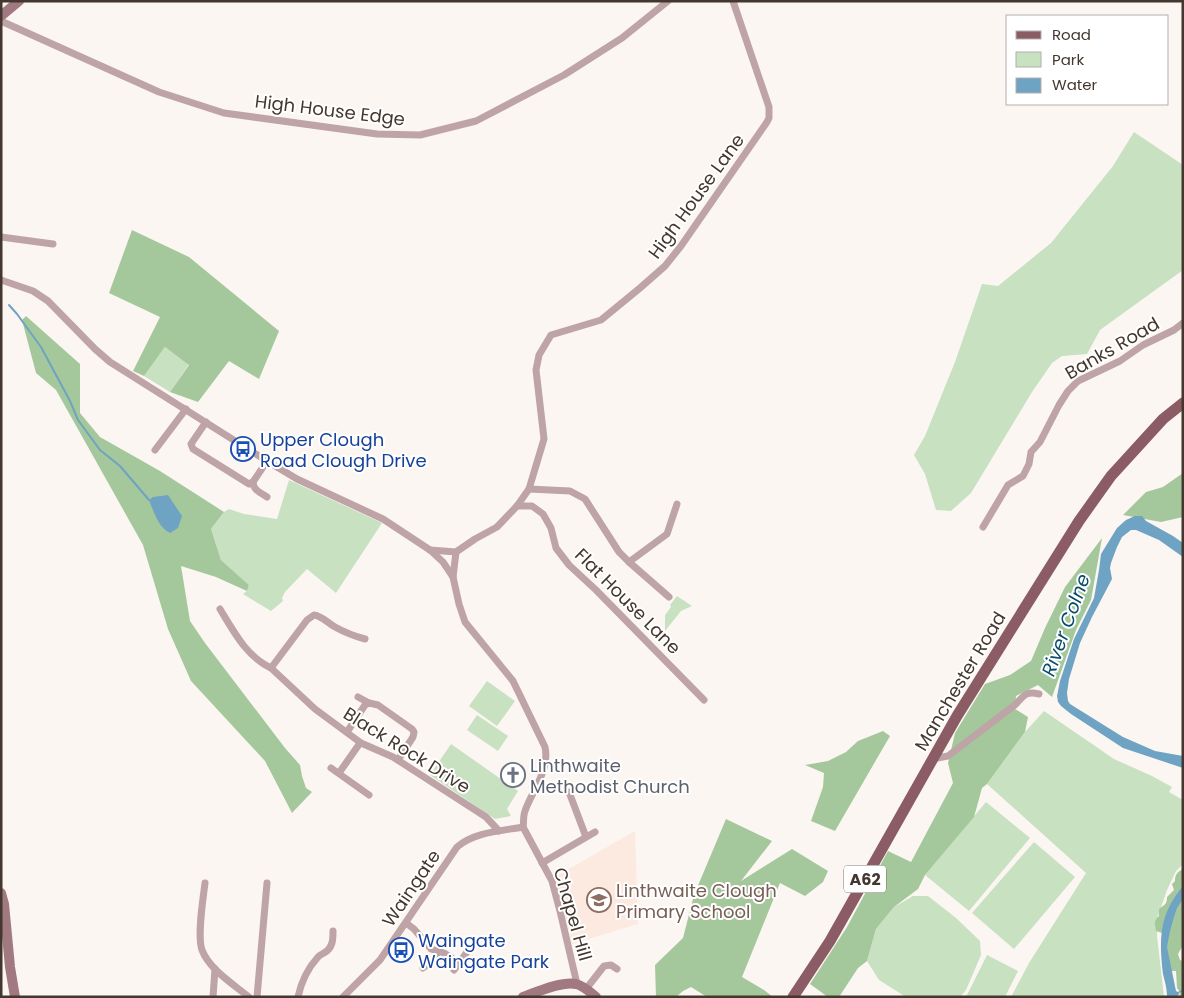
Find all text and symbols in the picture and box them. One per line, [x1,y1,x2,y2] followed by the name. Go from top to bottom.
[1006,15,1169,105] legend
[1052,24,1091,45] text: Road
[1052,49,1084,70] text: Park
[1052,74,1098,95] text: Water
[254,88,406,132] street label: High House Edge
[642,128,750,264] street label: High House Lane
[1060,311,1164,385] street label: Banks Road
[260,427,427,473] place label: Upper Clough Road Clough Drive
[230,436,256,462] bus stop icon: Upper Clough Road Clough Drive
[569,542,687,660] street label: Flat House Lane
[1035,570,1097,680] water label: River Colne
[909,607,1011,755] street label: Manchester Road
[339,701,475,799] street label: Black Rock Drive
[530,753,690,799] place label: Linthwaite Methodist Church
[500,762,526,788] church icon: Linthwaite Methodist Church
[376,845,446,931] street label: Waingate
[548,864,598,964] street label: Chapel Hill
[844,866,886,892] road number: A62
[616,878,777,924] place label: Linthwaite Clough Primary School
[586,887,612,913] school or university icon: Linthwaite Clough Primary School
[418,928,550,974] place label: Waingate Waingate Park
[388,937,414,963] bus stop icon: Waingate Waingate Park

